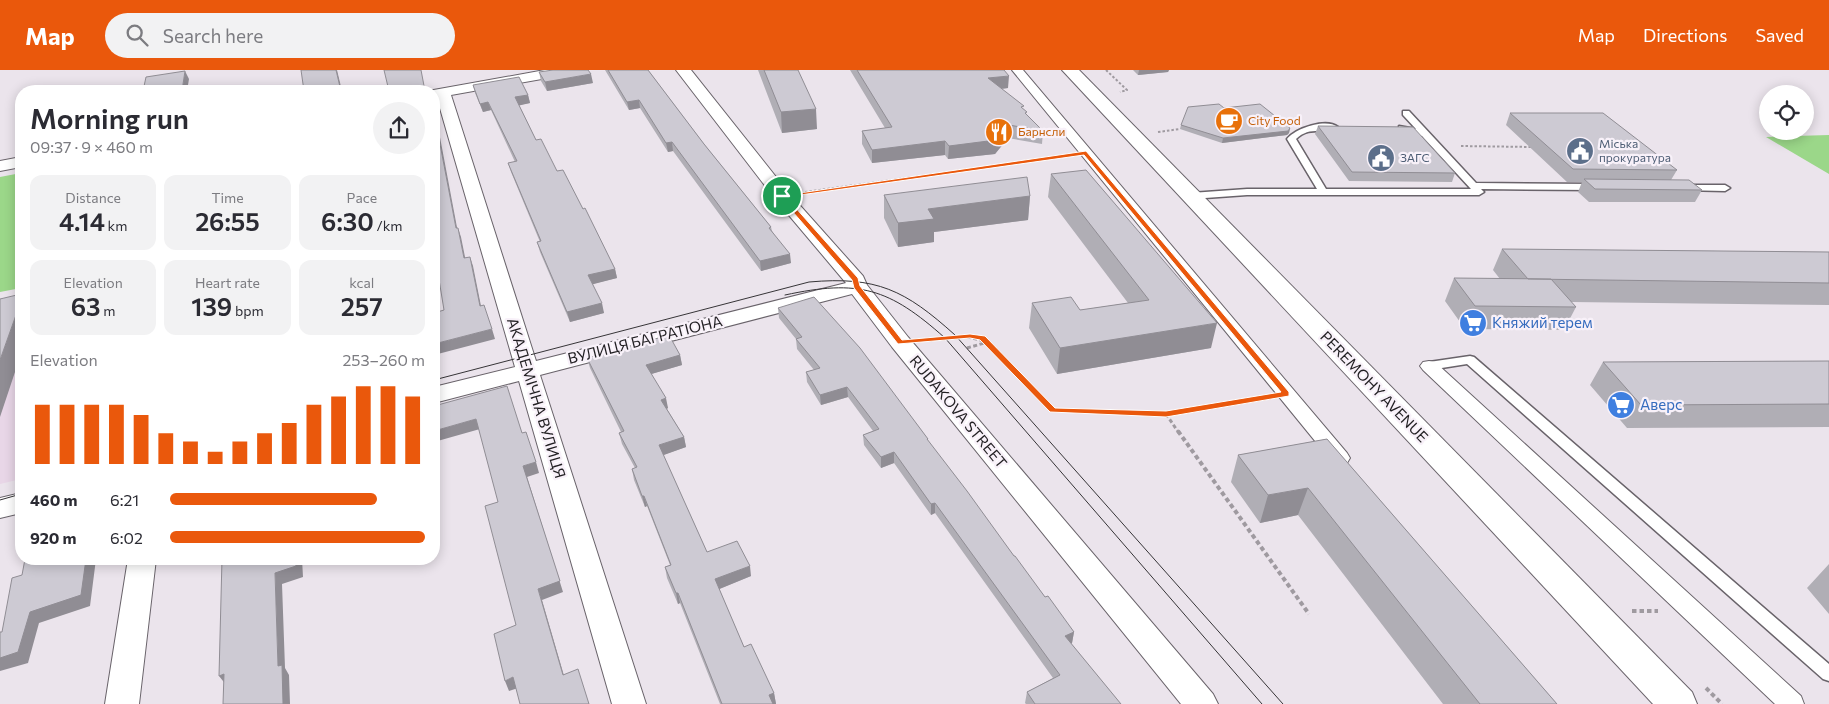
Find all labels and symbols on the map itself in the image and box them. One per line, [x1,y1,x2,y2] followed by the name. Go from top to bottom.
[1214,106,1244,136] cafe icon: City Food
[1248,113,1301,127] place label: City Food
[984,117,1014,147] restaurant icon: Барнсли
[1018,124,1065,138] place label: Барнсли
[1565,136,1595,166] public building icon: Міська прокуратура
[1599,136,1671,164] place label: Міська прокуратура
[1366,143,1396,173] public building icon: ЗАГС
[1400,150,1430,164] place label: ЗАГС
[761,175,803,217] pin
[1458,308,1488,338] supermarket icon: Княжий терем
[566,311,724,367] street label: ВУЛИЦЯ БАГРАТІОНА
[1492,313,1593,331] place label: Княжий терем
[504,315,570,480] street label: АКАДЕМІЧНА ВУЛИЦЯ
[1317,327,1432,446] street label: PEREMOHY AVENUE
[906,351,1011,472] street label: RUDAKOVA STREET
[1606,390,1636,420] supermarket icon: Аверс
[1640,395,1682,413] place label: Аверс

